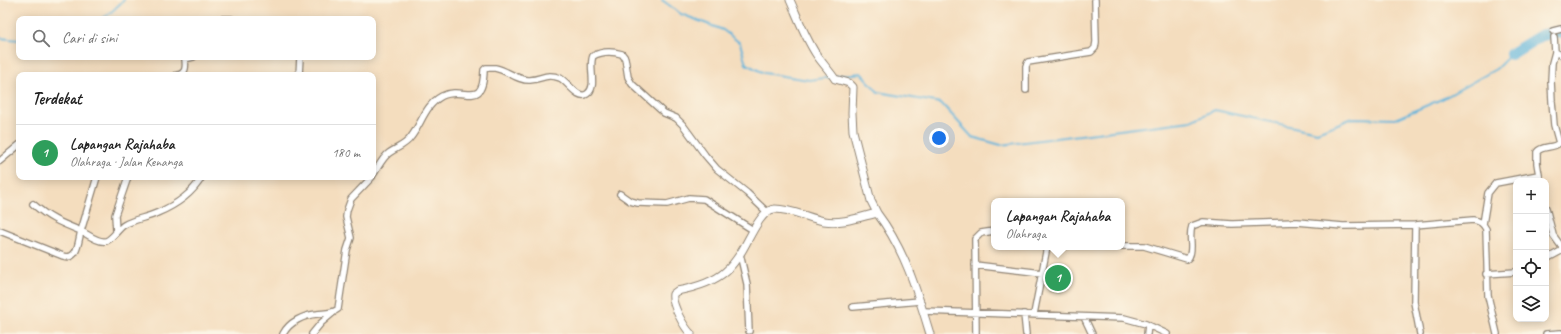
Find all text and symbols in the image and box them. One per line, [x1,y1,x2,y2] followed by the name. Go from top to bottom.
[16,16,376,60] search box
[30,27,52,49] icon: search
[62,29,117,48] text: Cari di sini
[32,88,82,109] text: Terdekat
[929,128,949,148] your location
[70,135,175,154] text: Lapangan Rajahaba
[42,145,48,161] text: 1
[332,145,360,161] text: 180 m
[70,154,182,170] text: Olahraga · Jalan Kenanga
[1513,178,1549,322] map controls
[1513,178,1549,214] button: +
[991,198,1125,250] popup
[1006,207,1110,226] text: Lapangan Rajahaba
[1513,214,1549,250] button: −
[1006,226,1046,242] text: Olahraga
[1513,250,1549,286] button: locate
[1045,263,1071,293] pin: 1
[1513,286,1549,322] button: layers

